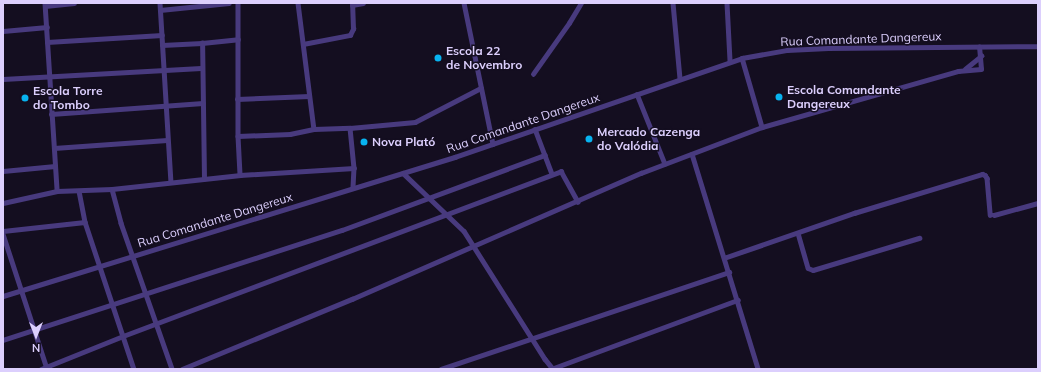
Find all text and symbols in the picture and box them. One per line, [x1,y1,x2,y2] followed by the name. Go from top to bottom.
[780,29,942,49] street label: Rua Comandante Dangereux
[446,44,522,72] place label: Escola 22 de Novembro
[433,53,443,63] marker: Escola 22 de Novembro
[787,83,901,111] place label: Escola Comandante Dangereux
[33,84,102,112] place label: Escola Torre do Tombo
[444,90,602,156] street label: Rua Comandante Dangereux
[774,92,784,102] marker: Escola Comandante Dangereux
[20,93,30,103] marker: Escola Torre do Tombo
[597,125,700,153] place label: Mercado Cazenga do Valódia
[584,134,594,144] marker: Mercado Cazenga do Valódia
[372,135,435,149] place label: Nova Plató
[359,137,369,147] marker: Nova Plató
[136,190,294,250] street label: Rua Comandante Dangereux
[16,316,56,356] north arrow
[32,341,40,355] text: N

